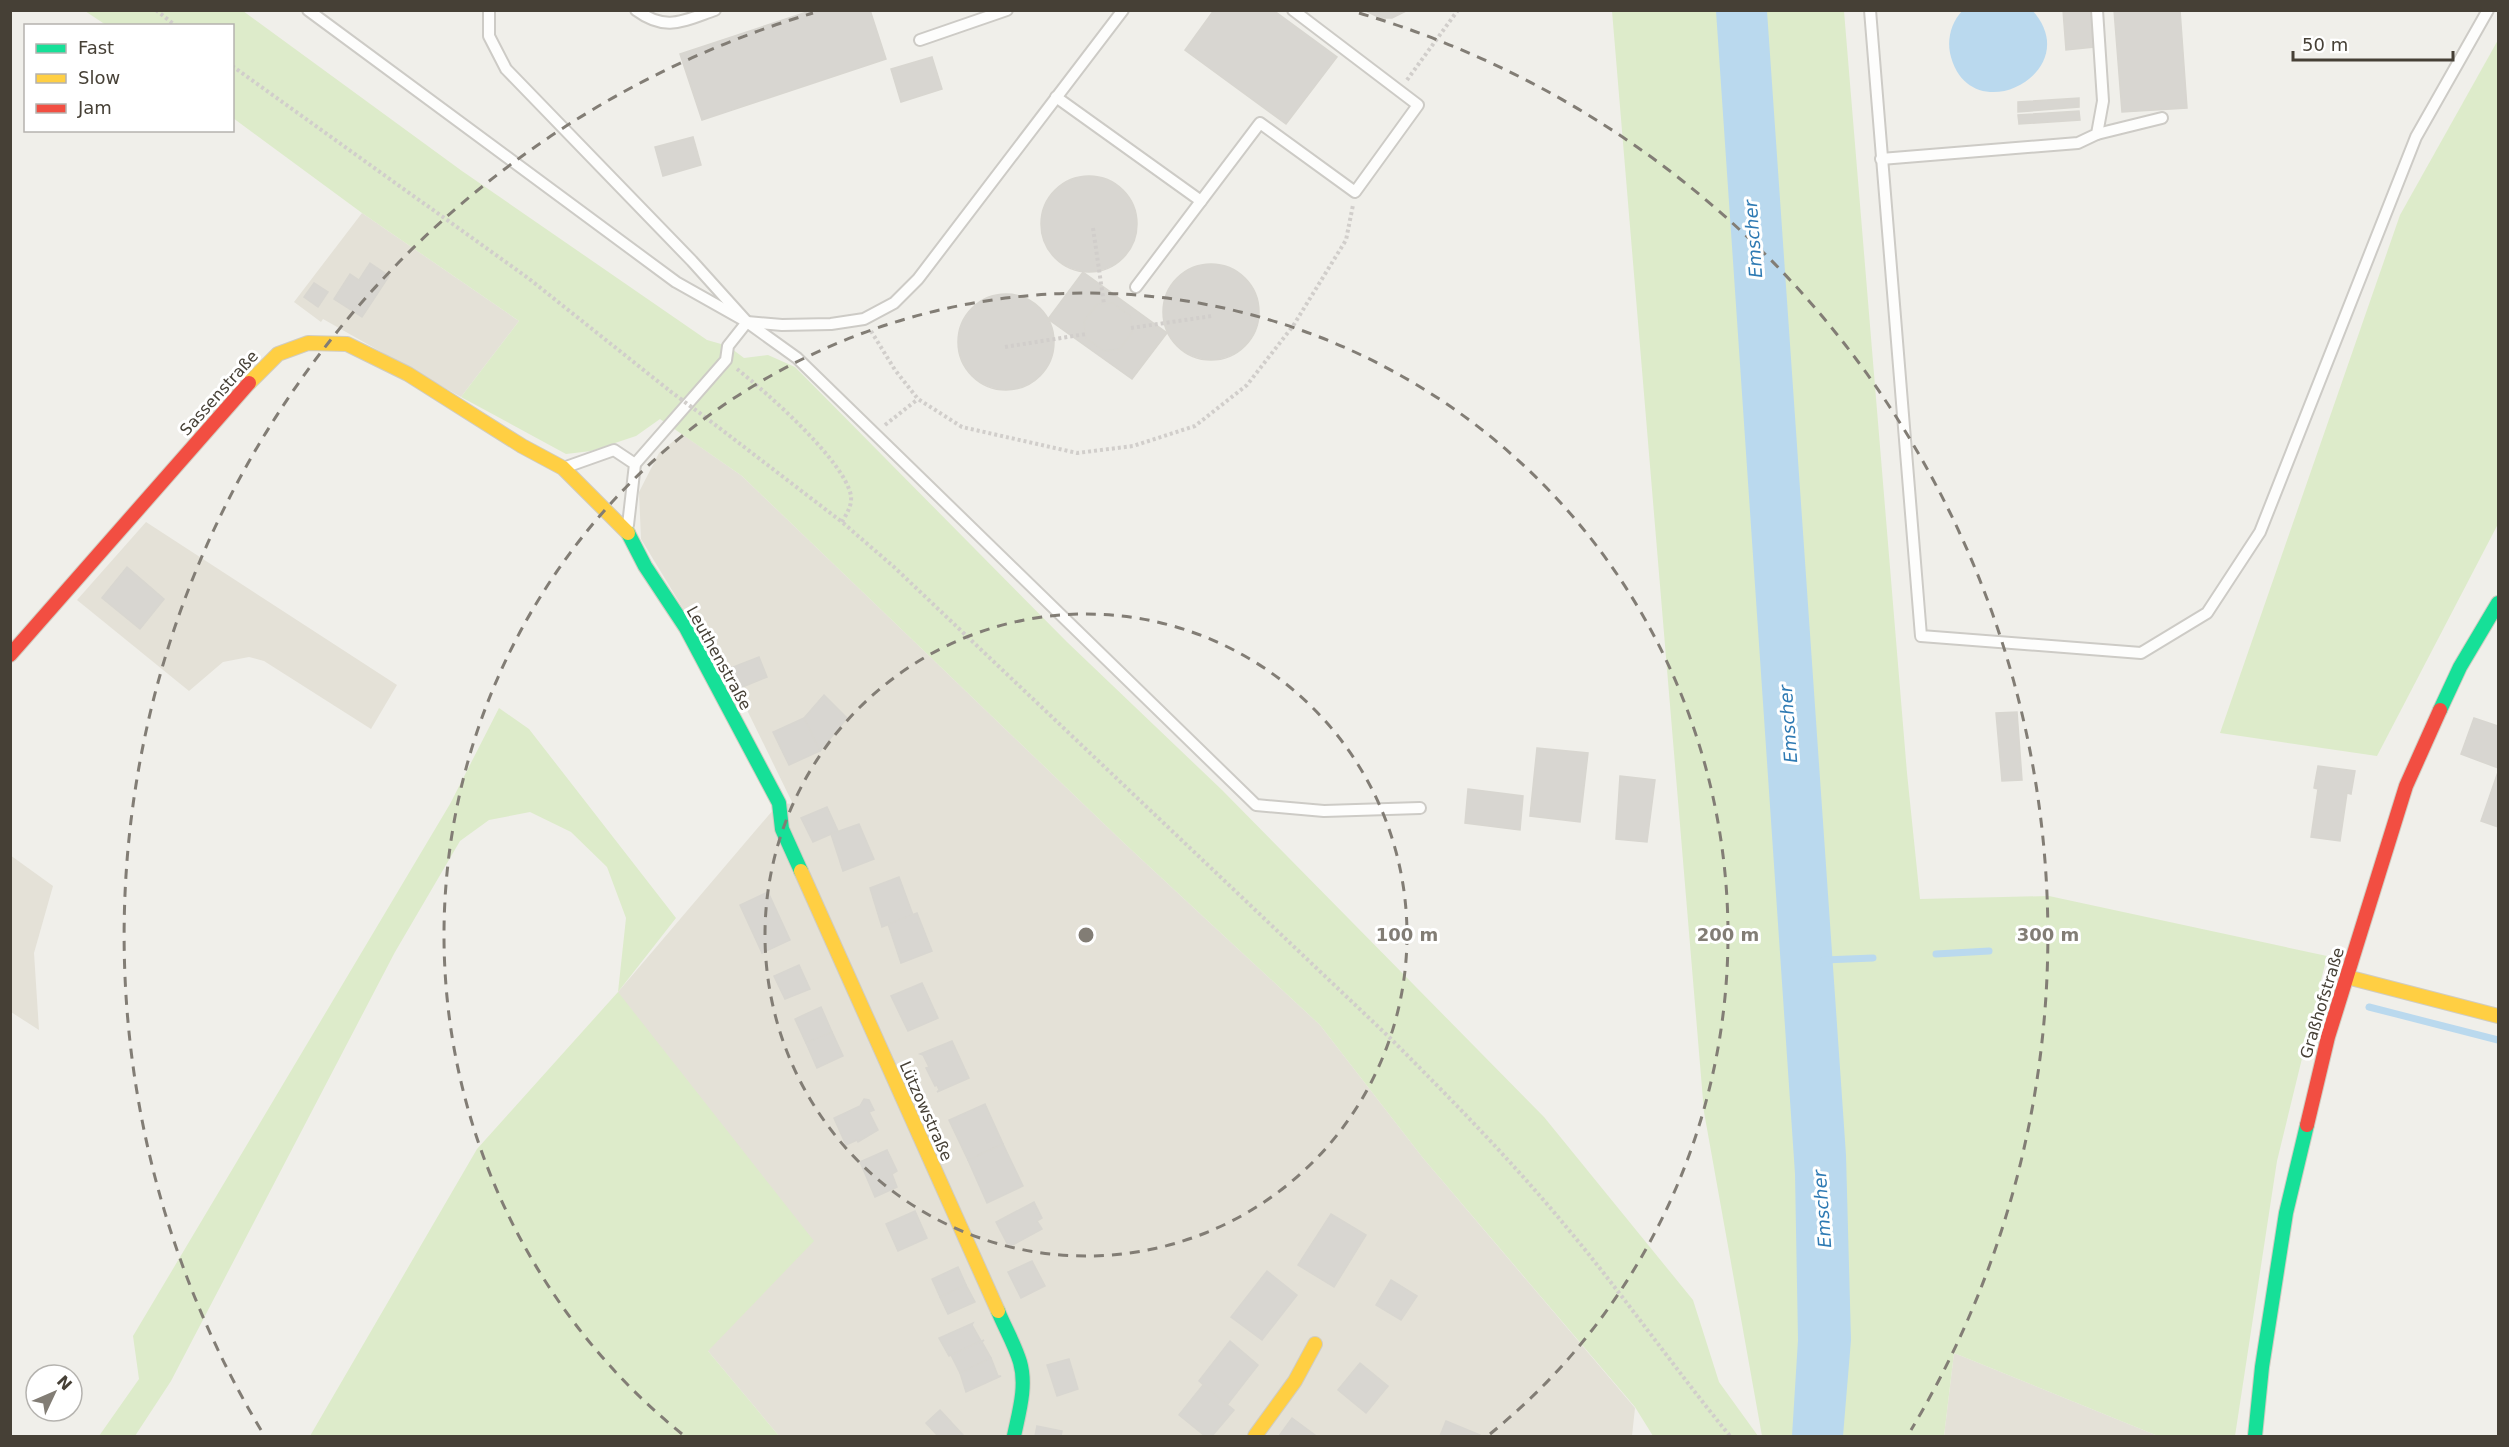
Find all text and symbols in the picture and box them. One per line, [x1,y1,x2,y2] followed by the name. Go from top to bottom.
[24,24,234,132] legend
[2293,24,2454,62] scale bar
[2302,34,2348,55] text: 50 m
[78,37,114,58] text: Fast
[78,67,120,88] text: Slow
[77,97,112,118] text: Jam
[1740,198,1766,279] water label: Emscher
[176,347,262,439] street label: Sassenstraße
[683,603,755,713] street label: Leuthenstraße
[1775,683,1801,764] water label: Emscher
[1376,924,1438,945] text: 100 m
[1697,924,1759,945] text: 200 m
[2017,924,2079,945] text: 300 m
[1076,925,1096,945] centre of rings
[2296,945,2348,1061] street label: Graßhofstraße
[896,1058,956,1164] street label: Lützowstraße
[1809,1168,1835,1249] water label: Emscher
[24,1363,84,1423] north arrow
[53,1372,76,1394] text: N

